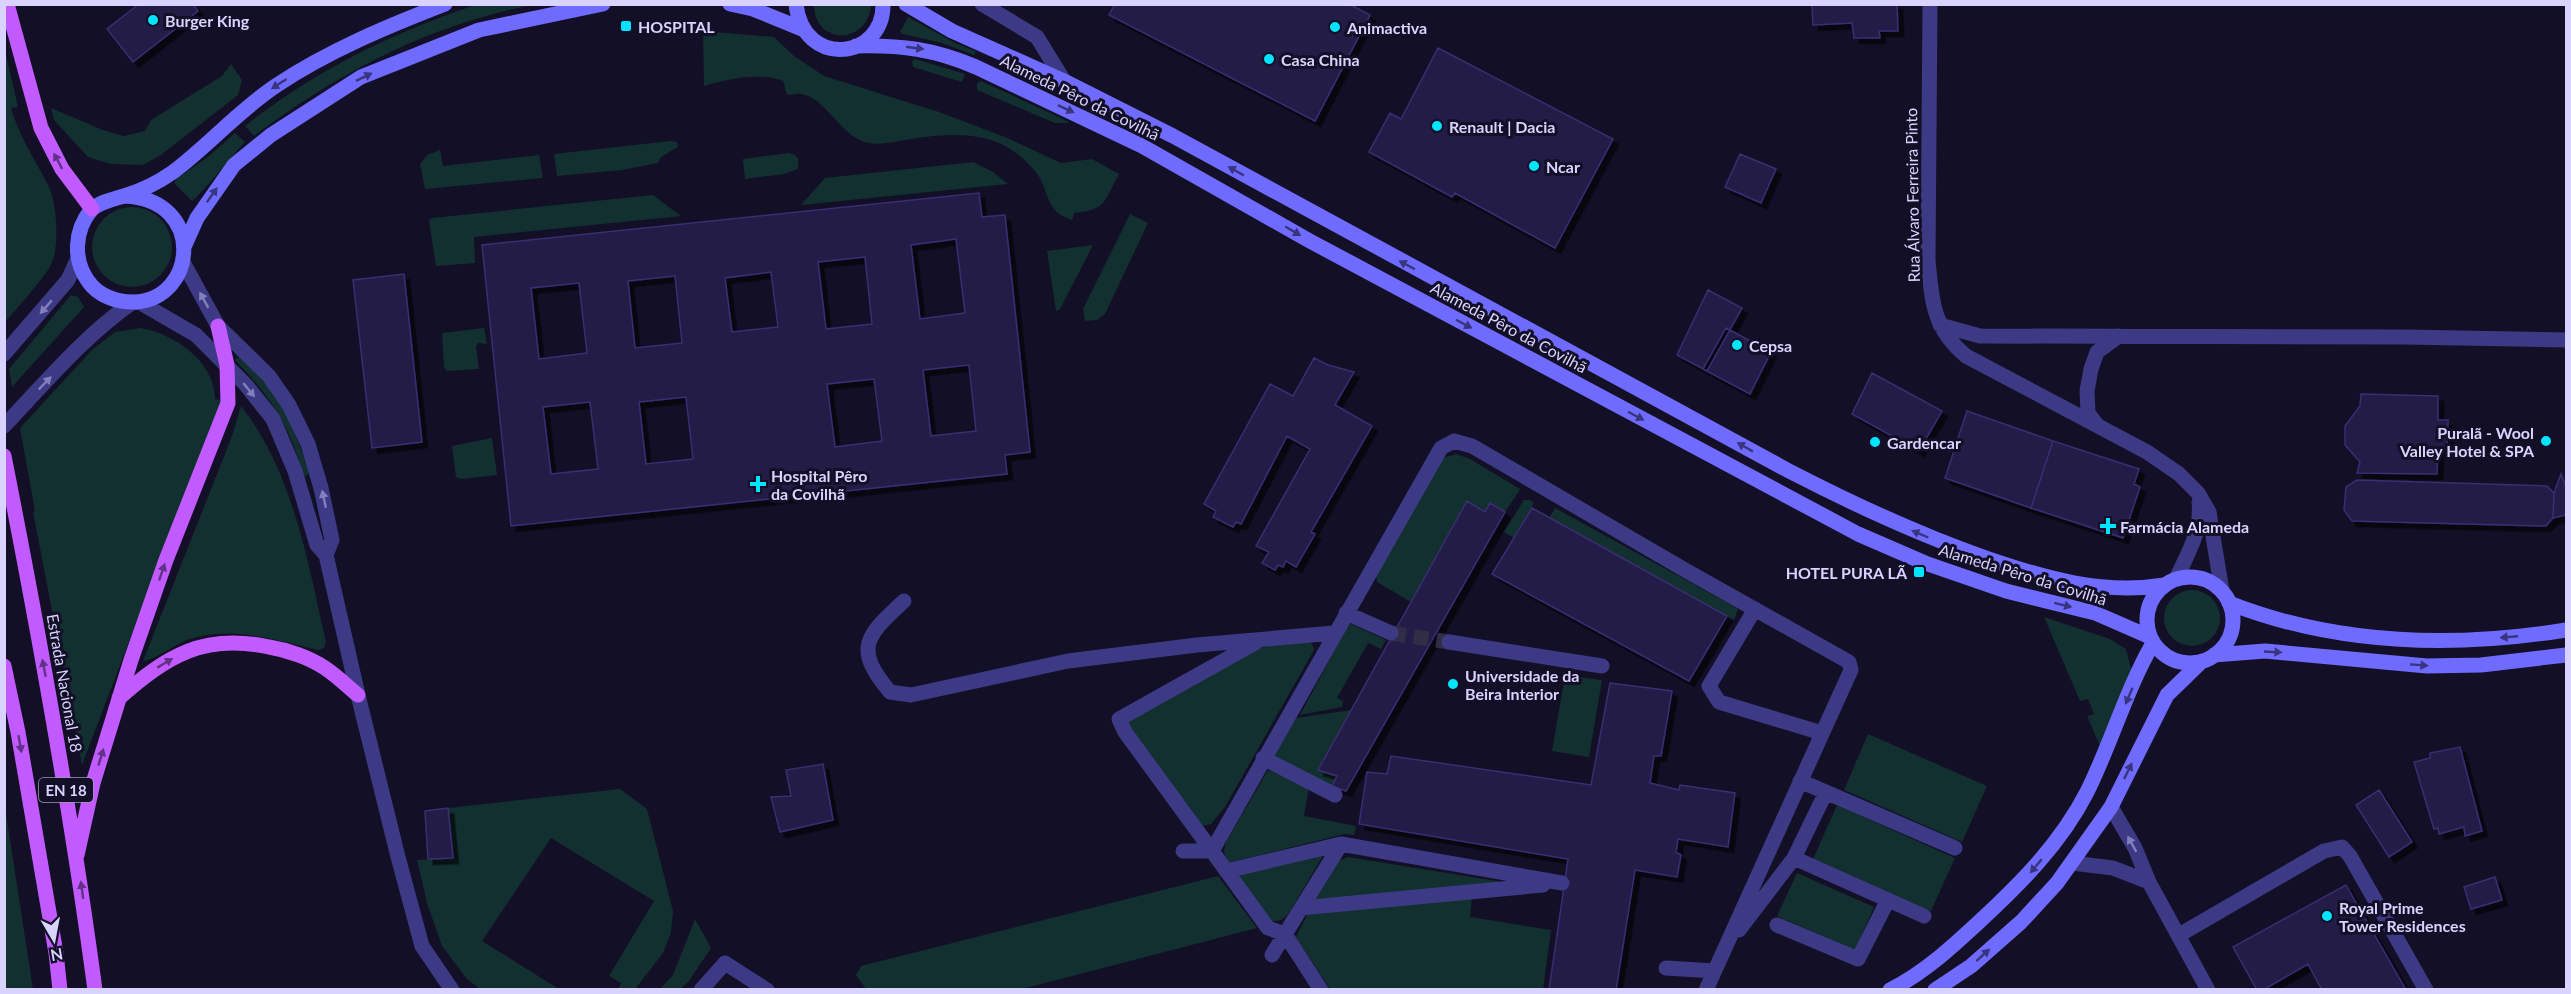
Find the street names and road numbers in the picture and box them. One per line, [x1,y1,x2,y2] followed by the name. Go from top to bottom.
[997,50,1163,144] street label: Alameda Pêro da Covilhã
[1901,108,1923,282] street label: Rua Álvaro Ferreira Pinto
[1427,278,1591,376] street label: Alameda Pêro da Covilhã
[1937,539,2109,609] street label: Alameda Pêro da Covilhã
[43,612,87,754] street label: Estrada Nacional 18
[39,778,93,802] road number: EN 18

